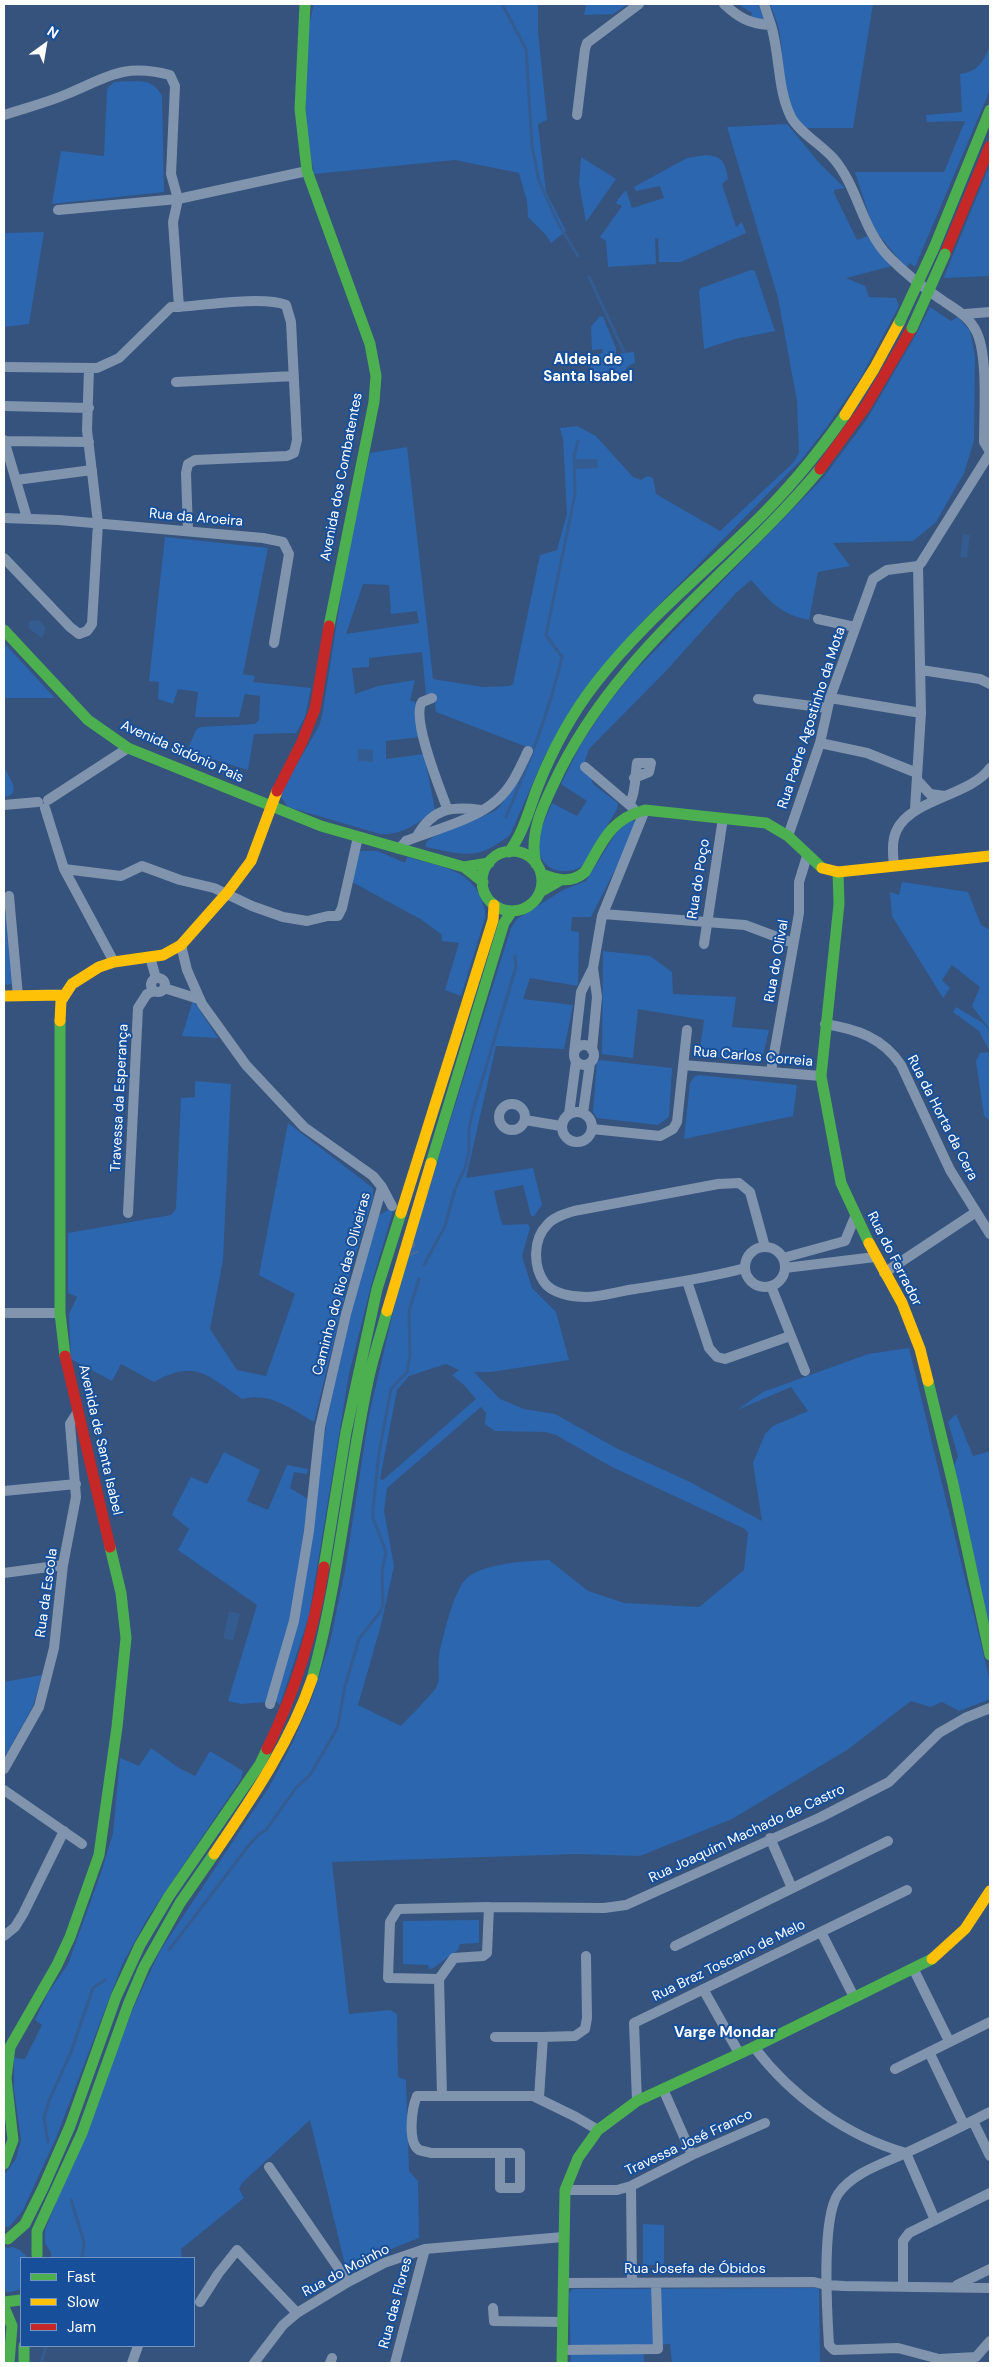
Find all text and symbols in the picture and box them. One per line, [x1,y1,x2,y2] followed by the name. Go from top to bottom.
[20,20,70,70] north arrow
[44,22,62,43] text: N
[543,351,633,386] district label: Aldeia de Santa Isabel
[317,391,367,563] street label: Avenida dos Combatentes
[148,506,244,530] street label: Rua da Aroeira
[775,625,849,811] street label: Rua Padre Agostinho da Mota
[118,717,246,787] street label: Avenida Sidónio Pais
[684,838,714,920] street label: Rua do Poço
[761,918,793,1004] street label: Rua do Olival
[108,1024,132,1172] street label: Travessa da Esperança
[692,1043,814,1071] street label: Rua Carlos Correia
[903,1052,981,1184] street label: Rua da Horta da Cera
[309,1191,375,1377] street label: Caminho do Rio das Oliveiras
[863,1209,925,1309] street label: Rua do Ferrador
[75,1363,125,1517] street label: Avenida de Santa Isabel
[32,1547,62,1639] street label: Rua da Escola
[646,1781,848,1887] street label: Rua Joaquim Machado de Castro
[650,1917,808,2005] street label: Rua Braz Toscano de Melo
[674,2024,776,2042] district label: Varge Mondar
[623,2106,755,2180] street label: Travessa José Franco
[300,2241,392,2301] street label: Rua do Moinho
[376,2256,416,2350] street label: Rua das Flores
[20,2257,195,2347] legend
[624,2261,766,2277] street label: Rua Josefa de Óbidos
[67,2267,96,2287] text: Fast
[67,2292,99,2312] text: Slow
[67,2317,96,2337] text: Jam

